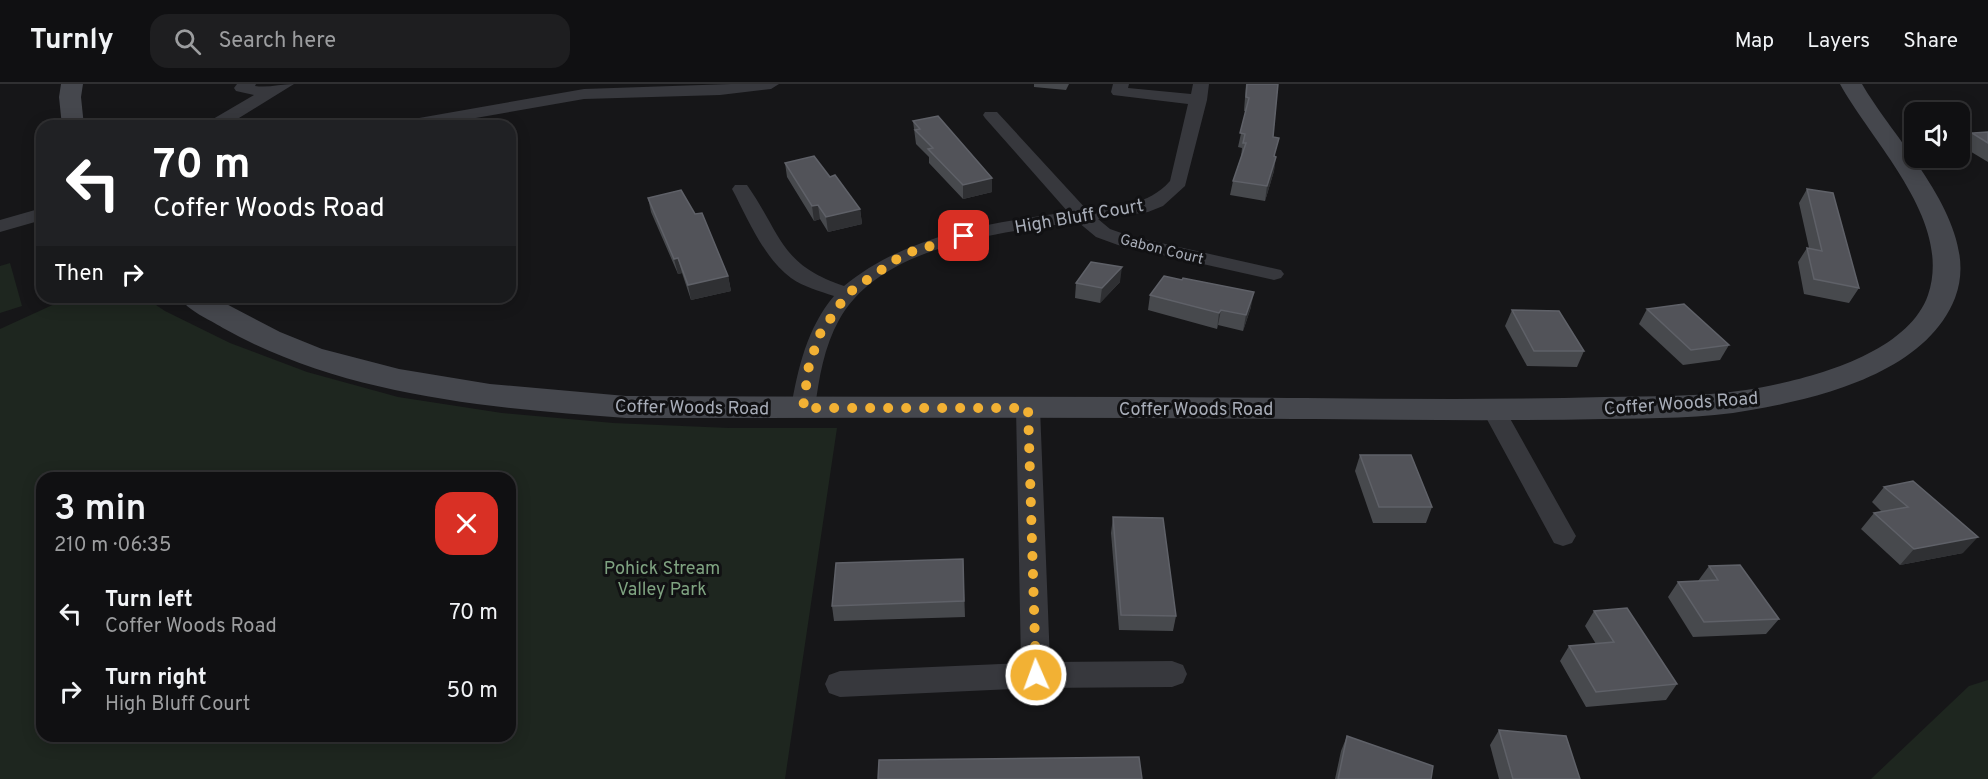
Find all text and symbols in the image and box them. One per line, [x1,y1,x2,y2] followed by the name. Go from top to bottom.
[150,14,570,68] search box
[30,23,114,59] text: Turnly
[171,25,204,58] icon: search
[219,28,336,55] text: Search here
[1735,28,1774,55] text: Map
[1807,28,1870,55] text: Layers
[1903,28,1958,55] text: Share
[1904,102,1970,168] map controls
[1904,102,1970,168] button: sound
[153,140,251,193] text: 70 m
[54,144,132,222] icon: left
[153,192,385,226] text: Coffer Woods Road
[1013,195,1146,240] street label: High Bluff Court
[938,210,989,261] pin
[947,219,980,252] icon: arrive
[1118,231,1205,270] street label: Gabon Court
[116,258,149,291] icon: right
[54,261,104,288] text: Then
[1603,388,1759,421] street label: Coffer Woods Road
[615,396,769,421] street label: Coffer Woods Road
[1119,399,1273,422] street label: Coffer Woods Road
[54,487,146,533] text: 3 min
[435,492,498,555] button: close
[54,533,171,559] text: 210 m · 06:35
[604,558,720,602] park label: Pohick Stream Valley Park
[105,587,193,614] text: Turn left
[54,597,87,630] icon: left
[449,600,498,627] text: 70 m
[105,614,277,640] text: Coffer Woods Road
[1004,643,1068,707] position arrow
[105,665,207,692] text: Turn right
[54,675,87,708] icon: right
[446,678,498,705] text: 50 m
[105,692,250,718] text: High Bluff Court

